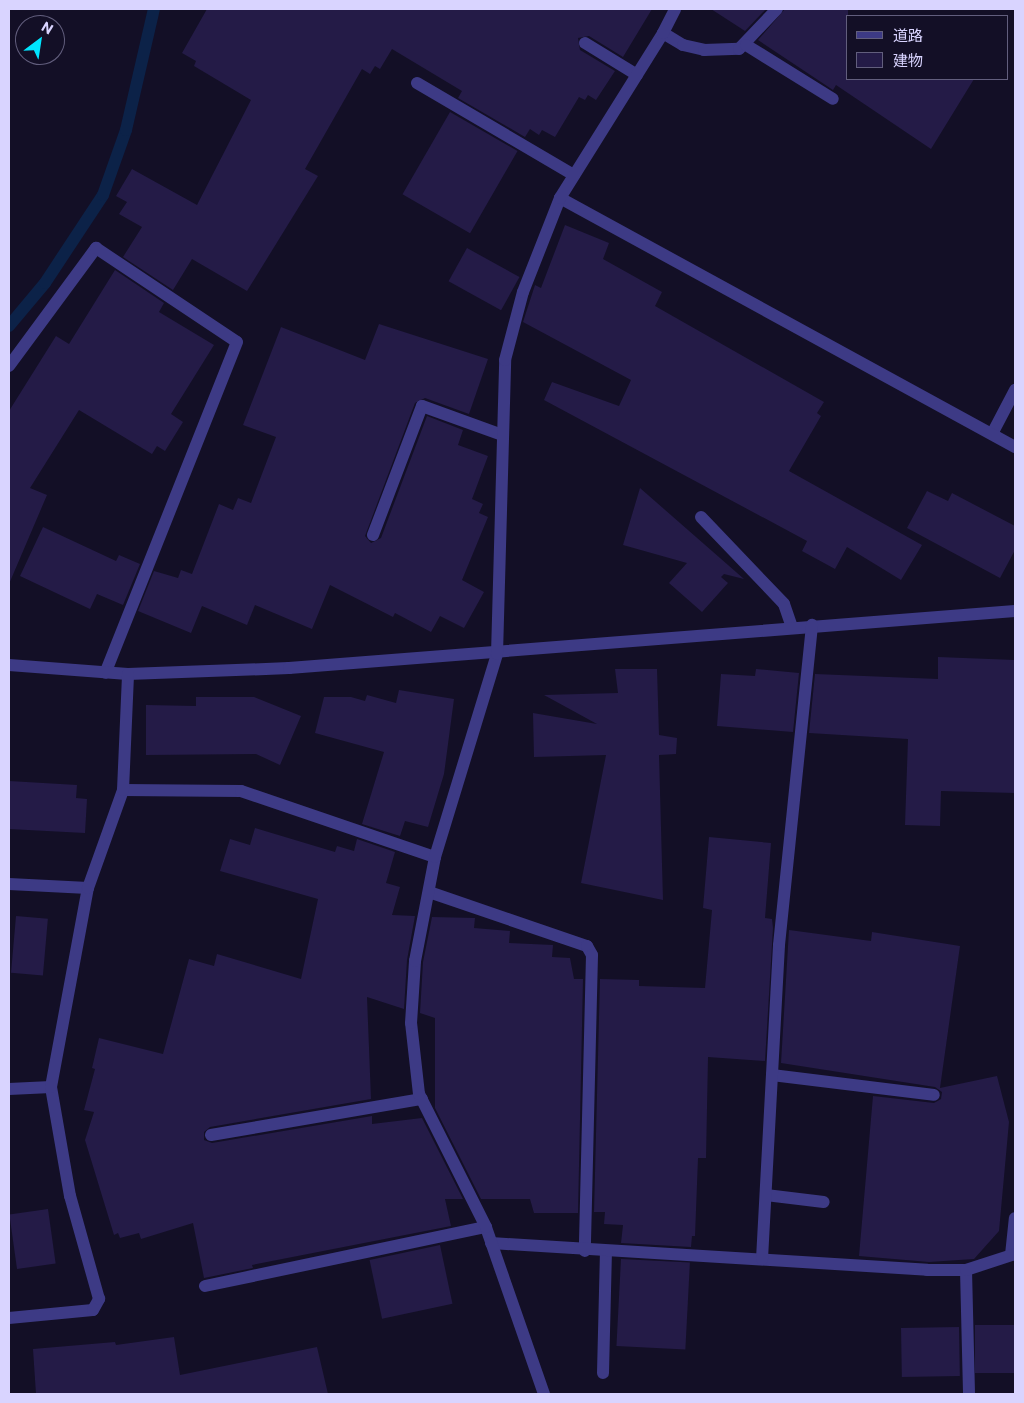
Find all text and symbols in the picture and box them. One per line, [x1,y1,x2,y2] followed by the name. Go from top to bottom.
[15,15,65,65] north arrow
[846,15,1009,80] legend
[39,18,56,38] text: N
[893,26,923,44] text: 道路
[893,51,923,69] text: 建物

